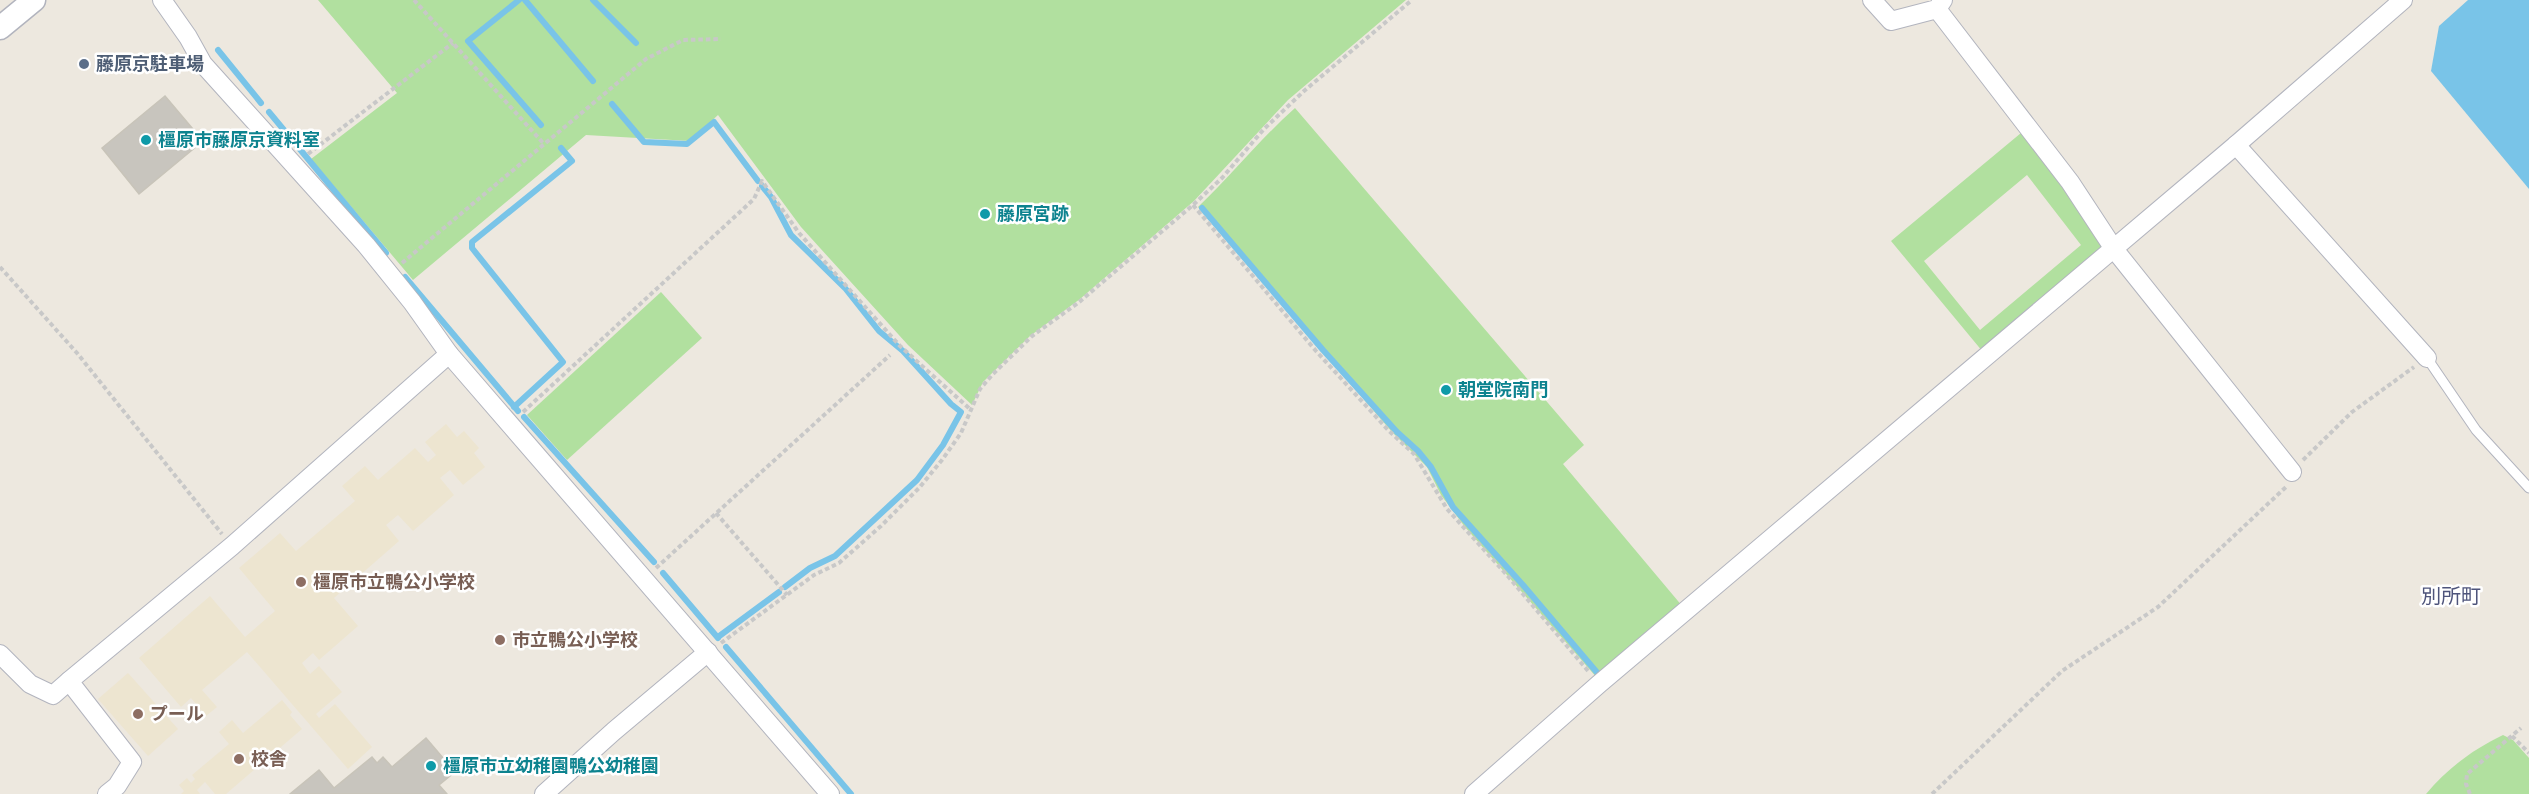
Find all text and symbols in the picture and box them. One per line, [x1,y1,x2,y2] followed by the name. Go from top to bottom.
[96,52,204,76] place label: 藤原京駐車場
[77,57,91,71] marker: 藤原京駐車場
[158,128,320,152] place label: 橿原市藤原京資料室
[139,133,153,147] marker: 橿原市藤原京資料室
[997,202,1069,226] place label: 藤原宮跡
[978,207,992,221] marker: 藤原宮跡
[1458,378,1548,402] place label: 朝堂院南門
[1439,383,1453,397] marker: 朝堂院南門
[313,570,475,594] place label: 橿原市立鴨公小学校
[294,575,308,589] marker: 橿原市立鴨公小学校
[2421,583,2481,610] district label: 別所町
[512,628,638,652] place label: 市立鴨公小学校
[493,633,507,647] marker: 市立鴨公小学校
[150,702,204,726] place label: プール
[131,707,145,721] marker: プール
[251,747,287,771] place label: 校舎
[232,752,246,766] marker: 校舎
[443,754,659,778] place label: 橿原市立幼稚園鴨公幼稚園
[424,759,438,773] marker: 橿原市立幼稚園鴨公幼稚園

